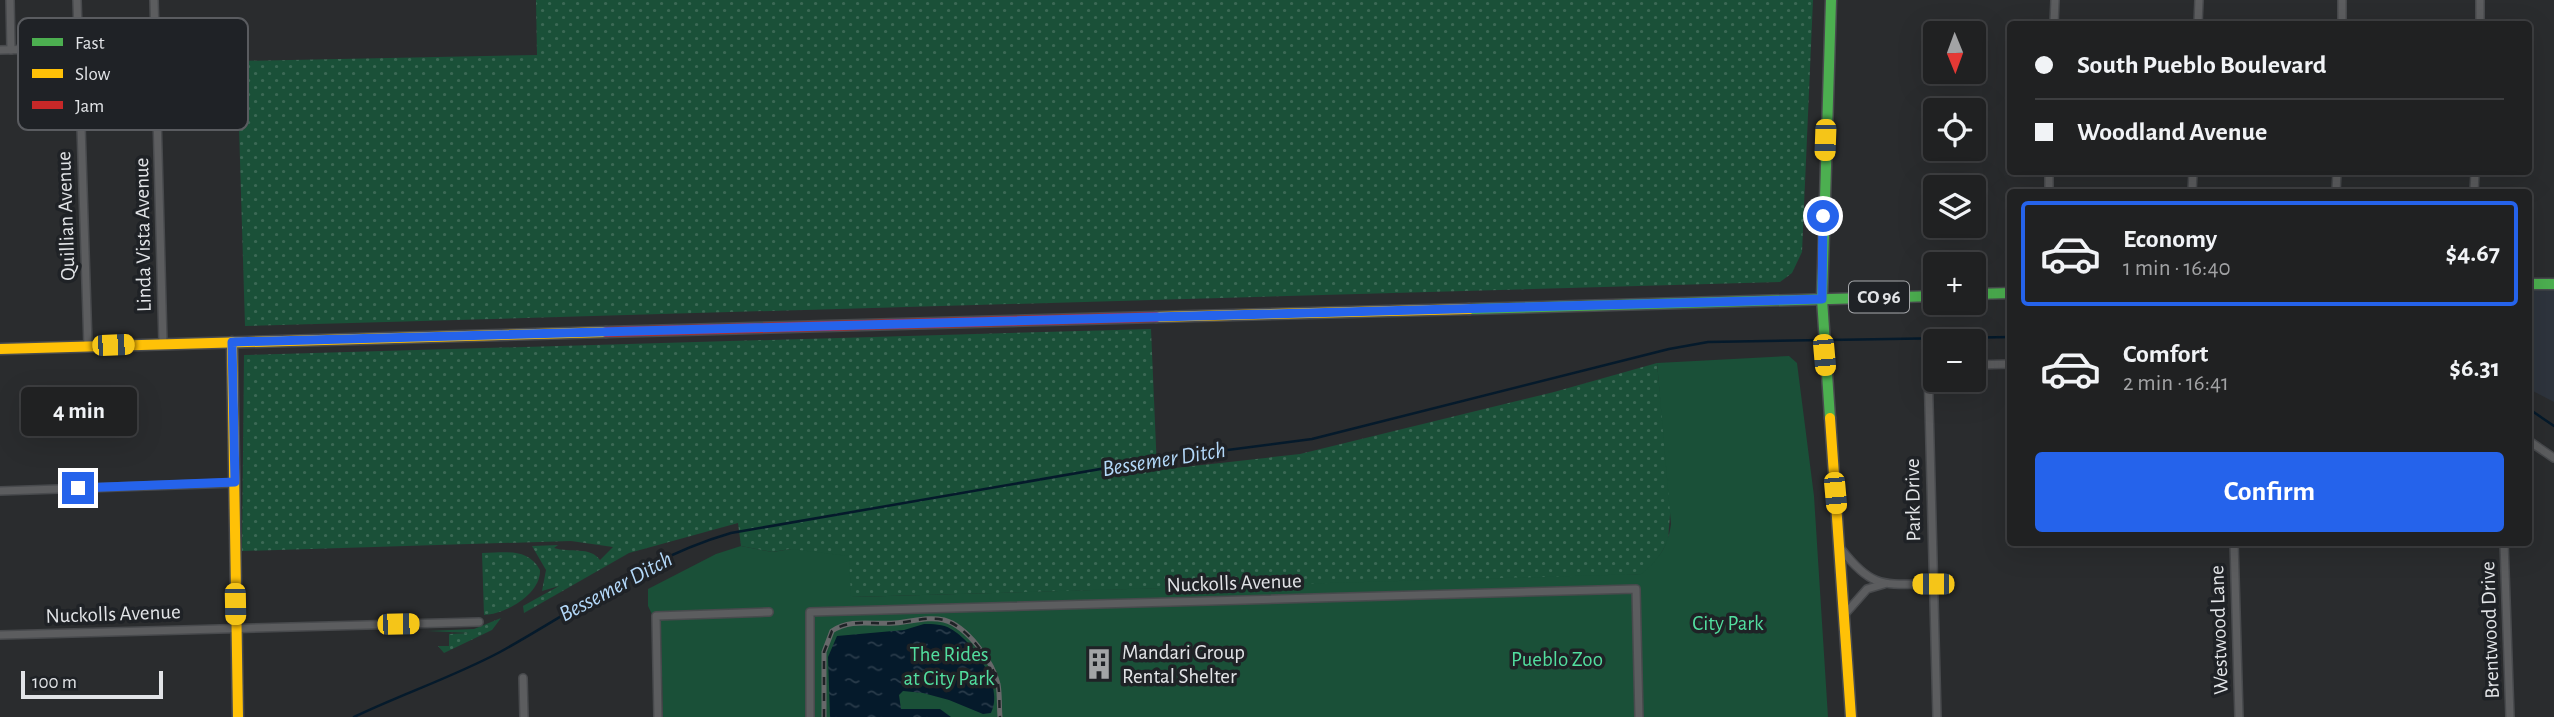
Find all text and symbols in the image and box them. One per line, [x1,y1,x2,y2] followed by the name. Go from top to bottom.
[18,18,248,130] legend
[1923,21,1986,84] north arrow
[1923,21,1986,392] map controls
[75,34,105,53] text: Fast
[2077,52,2326,78] text: South Pueblo Boulevard
[75,65,111,84] text: Slow
[75,97,104,116] text: Jam
[1923,98,1986,161] button: locate
[1814,119,1837,161] car
[2077,119,2267,145] text: Woodland Avenue
[53,151,79,281] street label: Quillian Avenue
[131,158,155,312] street label: Linda Vista Avenue
[1923,175,1986,238] button: layers
[1807,200,1839,232] route start
[2039,222,2102,285] icon: car
[2123,226,2217,252] text: Economy
[2445,240,2500,266] text: $4.67
[1923,252,1986,315] button: +
[2123,257,2231,280] text: 1 min · 16:40
[1849,282,1909,312] road number: CO 96
[1923,329,1986,392] button: −
[1812,333,1837,377] car
[92,334,135,356] car
[2039,337,2102,400] icon: car
[2123,341,2208,367] text: Comfort
[2449,355,2500,381] text: $6.31
[2123,372,2229,395] text: 2 min · 16:41
[20,386,136,435] callout: 4 min
[53,400,105,423] text: 4 min
[1101,439,1227,481] water label: Bessemer Ditch
[2035,452,2504,532] button: Confirm
[1902,458,1924,542] street label: Park Drive
[1823,471,1848,515] car
[62,472,94,504] route end
[556,548,676,626] water label: Bessemer Ditch
[2477,561,2503,699] street label: Brentwood Drive
[2206,565,2232,695] street label: Westwood Lane
[1166,570,1302,596] street label: Nuckolls Avenue
[1913,574,1955,595] car
[225,583,246,625] car
[45,601,181,627] street label: Nuckolls Avenue
[377,613,420,635] car
[1692,613,1764,634] park label: City Park
[1122,642,1245,687] place label: Mandari Group Rental Shelter
[903,644,995,689] park label: The Rides at City Park
[1082,647,1116,681] building icon: Mandari Group Rental Shelter
[1511,649,1603,670] park label: Pueblo Zoo
[21,668,163,700] scale bar
[32,673,77,692] text: 100 m

